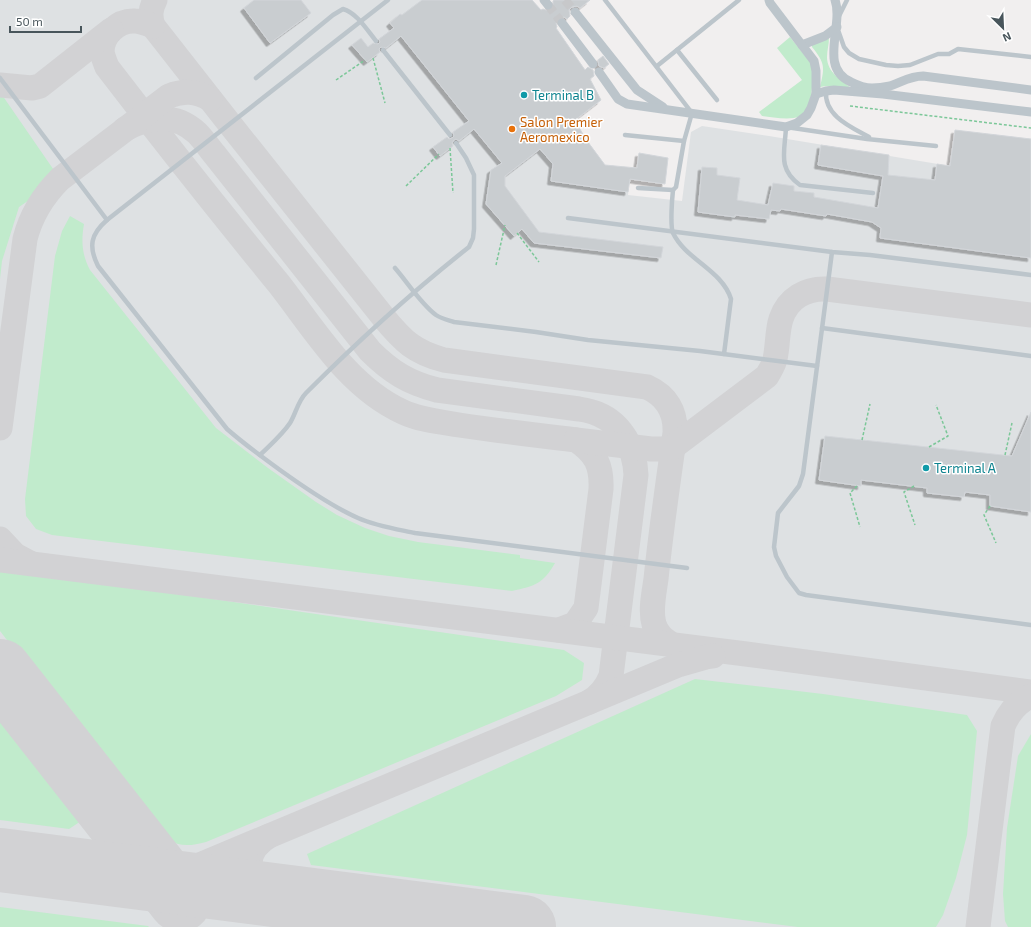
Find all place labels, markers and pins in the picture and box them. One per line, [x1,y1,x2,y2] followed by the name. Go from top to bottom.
[532,87,594,103] place label: Terminal B
[519,90,529,100] marker: Terminal B
[520,114,603,145] place label: Salon Premier Aeromexico
[507,124,517,134] marker: Salon Premier Aeromexico
[934,460,996,476] place label: Terminal A
[921,463,931,473] marker: Terminal A

